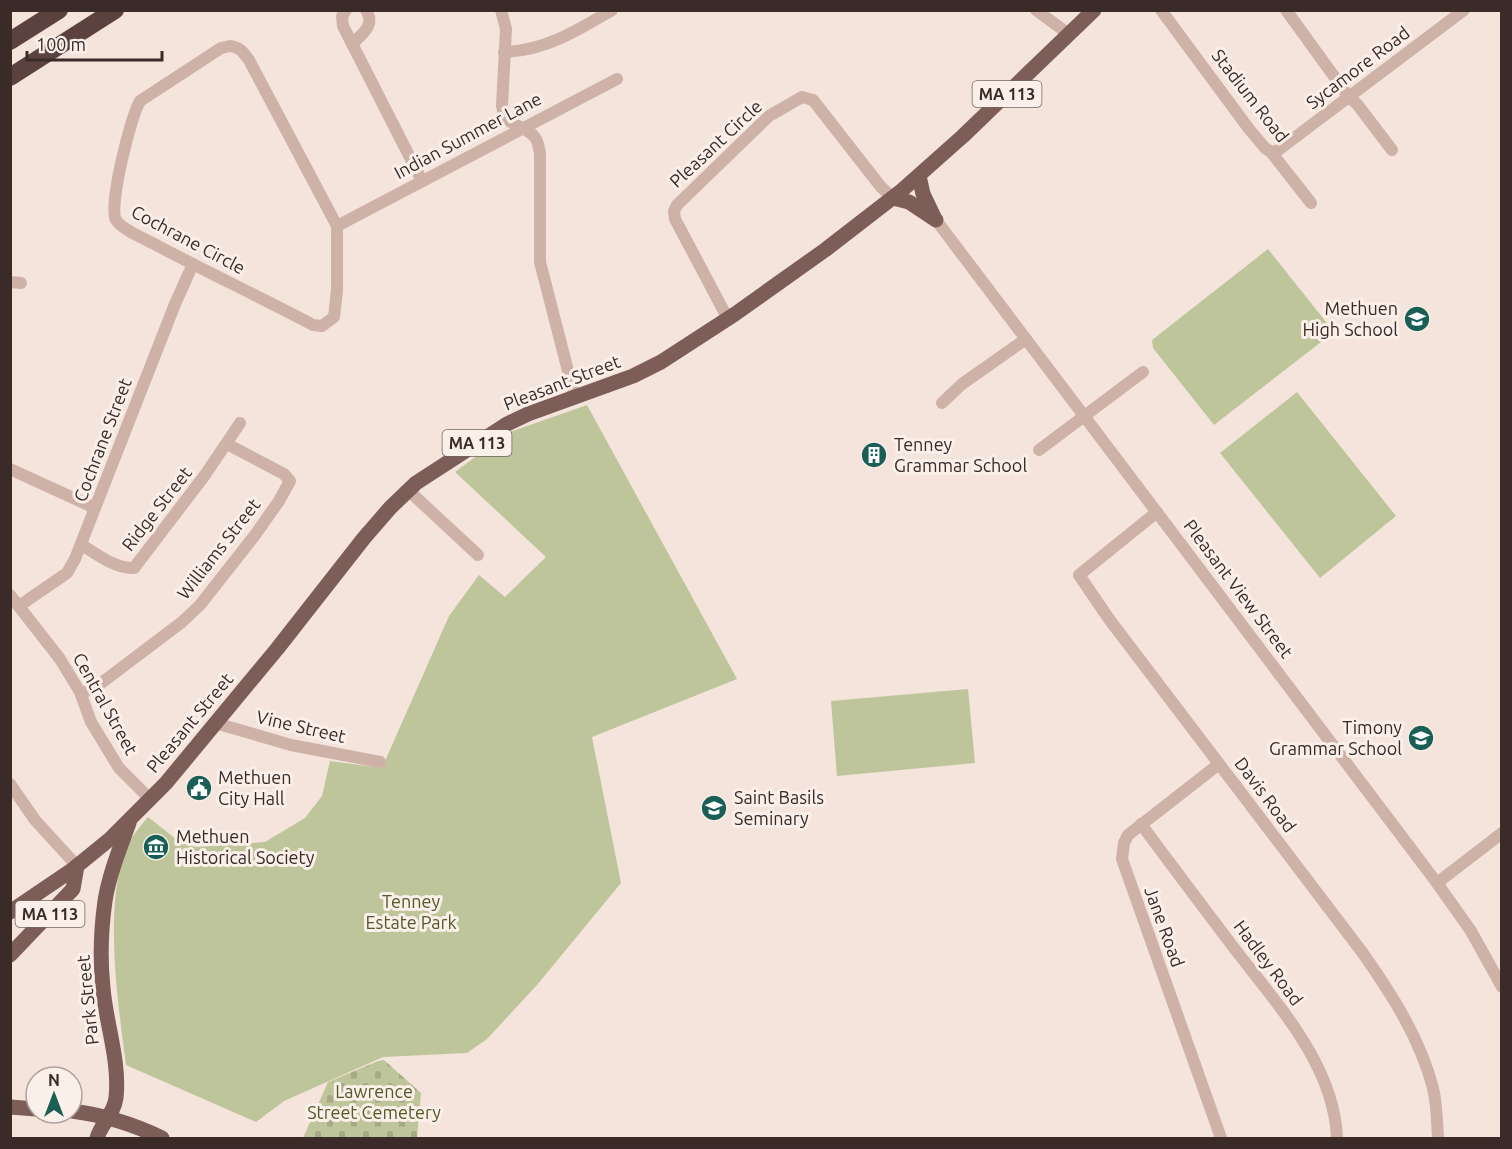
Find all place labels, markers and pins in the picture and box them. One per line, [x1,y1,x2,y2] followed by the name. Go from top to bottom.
[1302,298,1398,339] place label: Methuen High School
[1402,304,1432,334] school or university icon: Methuen High School
[894,434,1027,475] place label: Tenney Grammar School
[859,440,889,470] building icon: Tenney Grammar School
[1269,717,1402,758] place label: Timony Grammar School
[1406,723,1436,753] school or university icon: Timony Grammar School
[218,767,291,808] place label: Methuen City Hall
[184,773,214,803] public building icon: Methuen City Hall
[734,787,824,828] place label: Saint Basils Seminary
[699,793,729,823] school or university icon: Saint Basils Seminary
[176,826,315,867] place label: Methuen Historical Society
[141,832,171,862] museum icon: Methuen Historical Society

